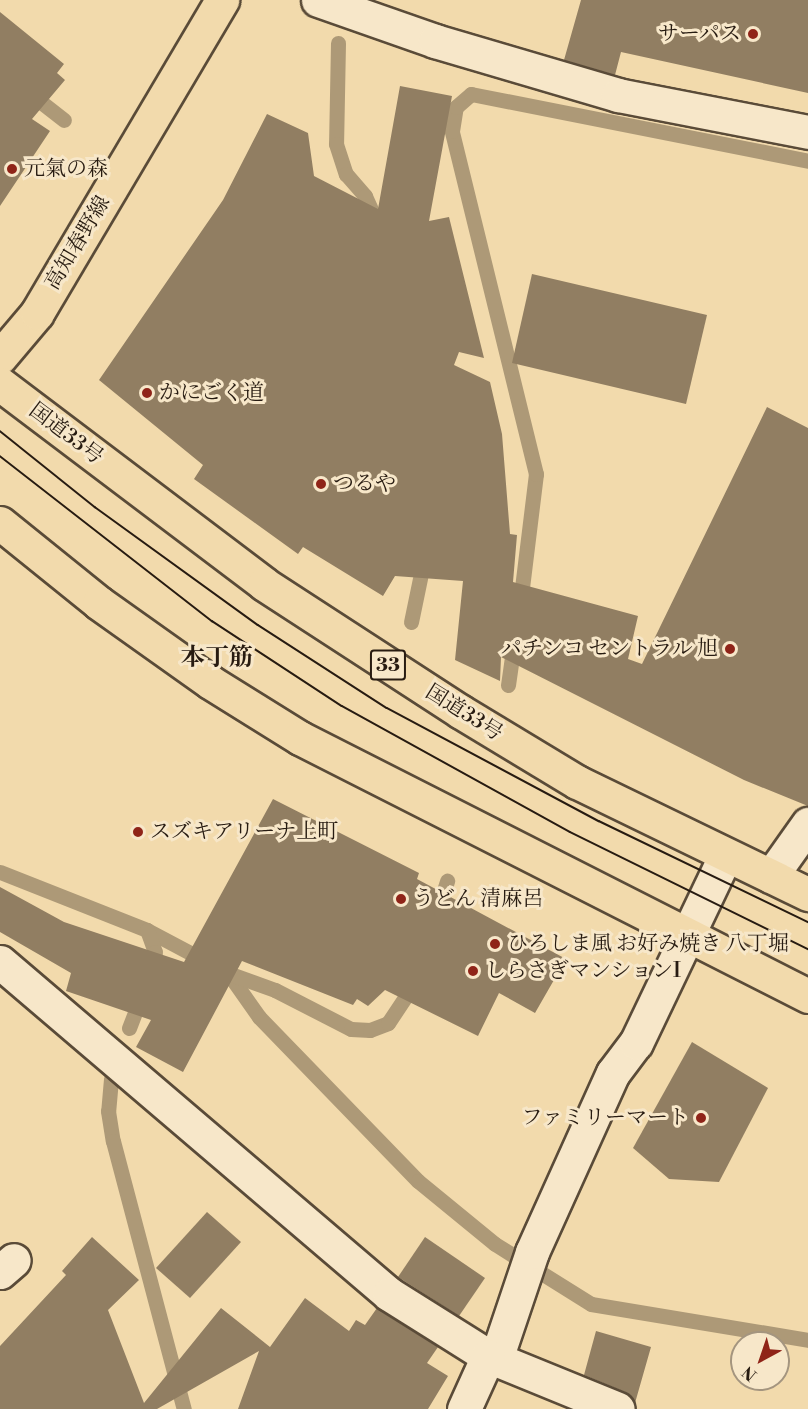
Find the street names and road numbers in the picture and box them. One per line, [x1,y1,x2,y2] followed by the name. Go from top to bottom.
[40,192,116,294] street label: 高知春野線
[24,398,108,470] street label: 国道33号
[368,648,408,682] road number: 33
[421,679,507,747] street label: 国道33号

